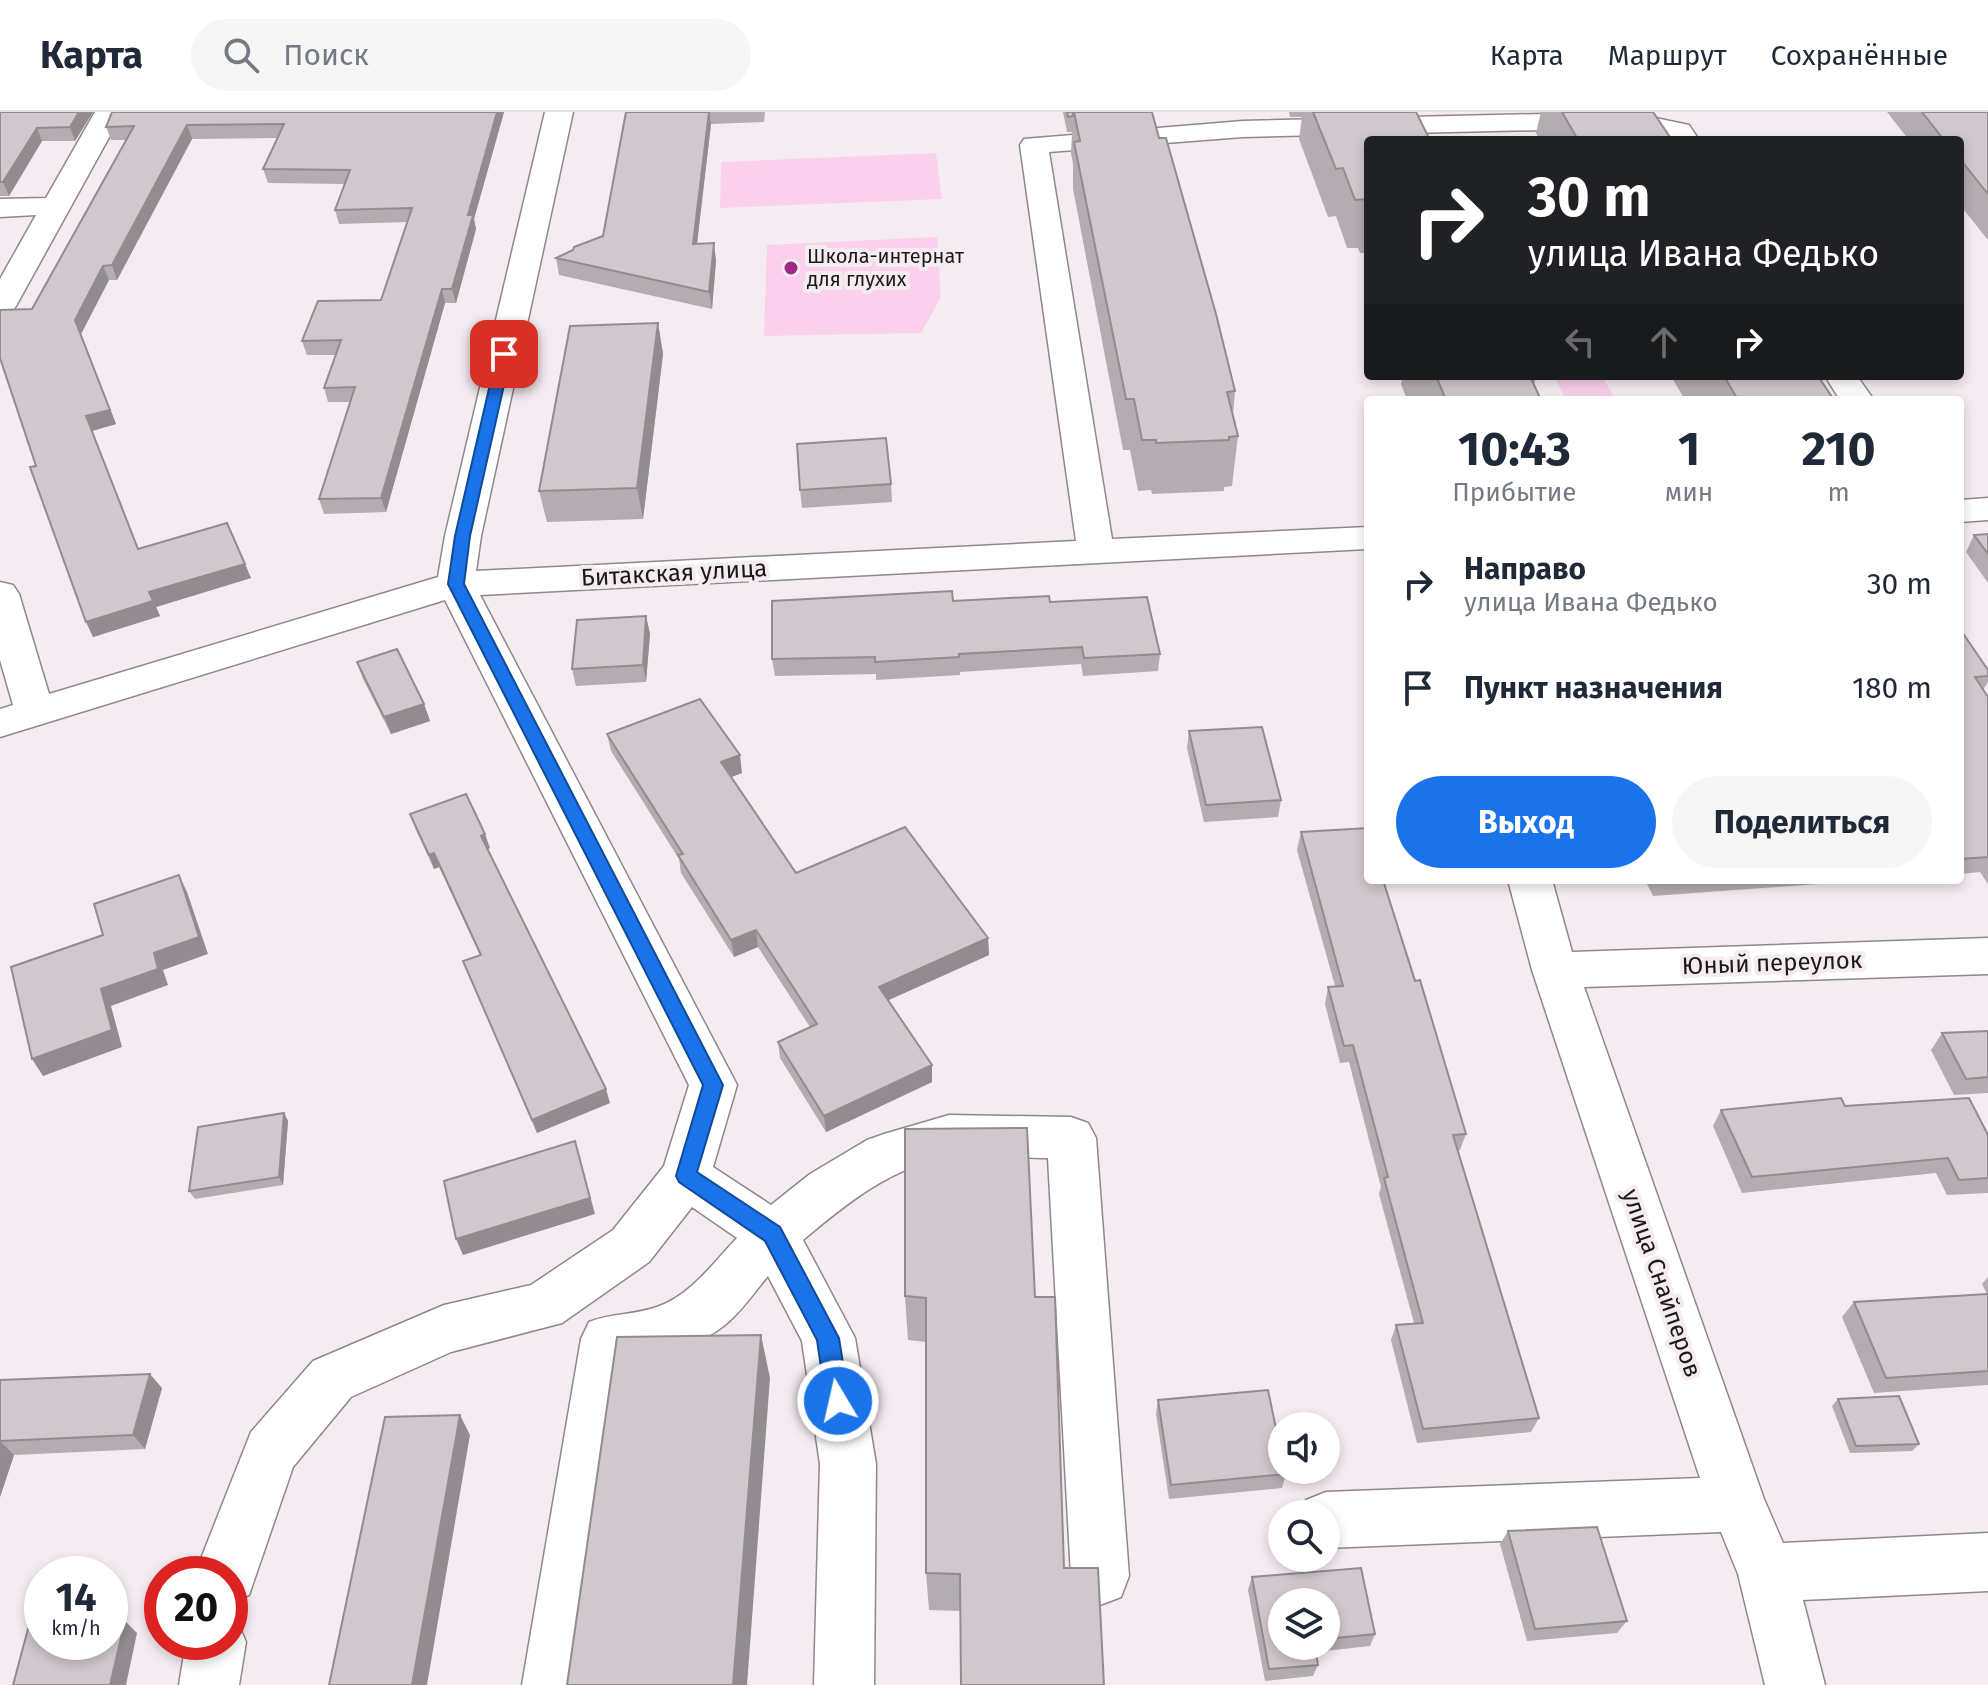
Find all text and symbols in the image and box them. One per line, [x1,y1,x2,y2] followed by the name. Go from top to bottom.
[191,19,751,91] search box
[40,32,143,78] text: Карта
[219,33,263,77] icon: search
[283,37,369,73] text: Поиск
[1490,39,1564,72] text: Карта
[1608,39,1727,72] text: Маршрут
[1771,39,1948,72] text: Сохранённые
[1528,164,1650,231] text: 30 m
[1396,168,1500,272] icon: right
[1528,232,1879,276] text: улица Ивана Федько
[807,244,965,291] place label: Школа-интернат для глухих
[782,259,800,277] marker: Школа-интернат для глухих
[470,320,538,388] pin
[1558,320,1602,364] icon: left
[1642,320,1686,364] icon: ahead
[1726,320,1770,364] icon: right
[482,332,526,376] icon: arrive
[1458,420,1571,478] text: 10:43
[1678,420,1700,478] text: 1
[1802,420,1876,478] text: 210
[1452,477,1577,508] text: Прибытие
[1665,477,1713,508] text: мин
[1827,477,1850,508] text: m
[1464,551,1586,587] text: Направо
[580,554,768,592] street label: Битакская улица
[1396,562,1440,606] icon: right
[1867,566,1932,602] text: 30 m
[1464,587,1718,618] text: улица Ивана Федько
[1396,666,1440,710] icon: arrive
[1464,670,1723,706] text: Пункт назначения
[1852,670,1932,706] text: 180 m
[1396,776,1656,868] button: Выход
[1672,776,1932,868] button: Поделиться
[1681,946,1863,980] street label: Юный переулок
[1617,1185,1707,1381] street label: улица Снайперов
[796,1359,880,1443] position arrow
[1268,1412,1340,1660] map controls
[1268,1412,1340,1484] button: sound
[1268,1500,1340,1572] button: search
[144,1556,248,1660] speed limit sign: 20
[55,1574,97,1622] text: 14
[1268,1588,1340,1660] button: layers
[51,1616,101,1640] text: km/h

